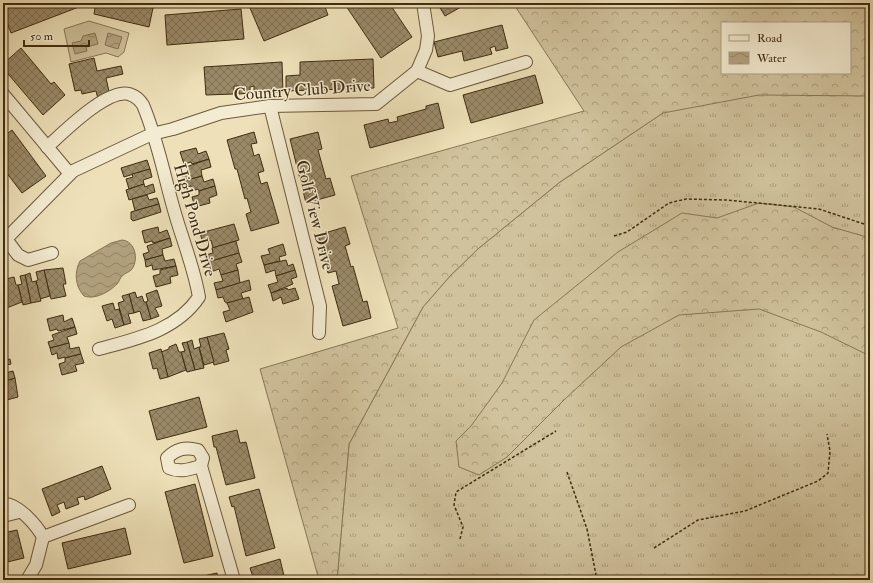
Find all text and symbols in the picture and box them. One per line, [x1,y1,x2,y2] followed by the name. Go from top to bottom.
[24,22,89,48] scale bar
[721,22,851,74] legend
[30,29,54,44] text: 50 m
[757,31,782,46] text: Road
[756,51,787,66] text: Water
[233,75,371,106] street label: Country Club Drive
[291,158,339,272] street label: Golf View Drive
[169,161,221,279] street label: High Pond Drive

